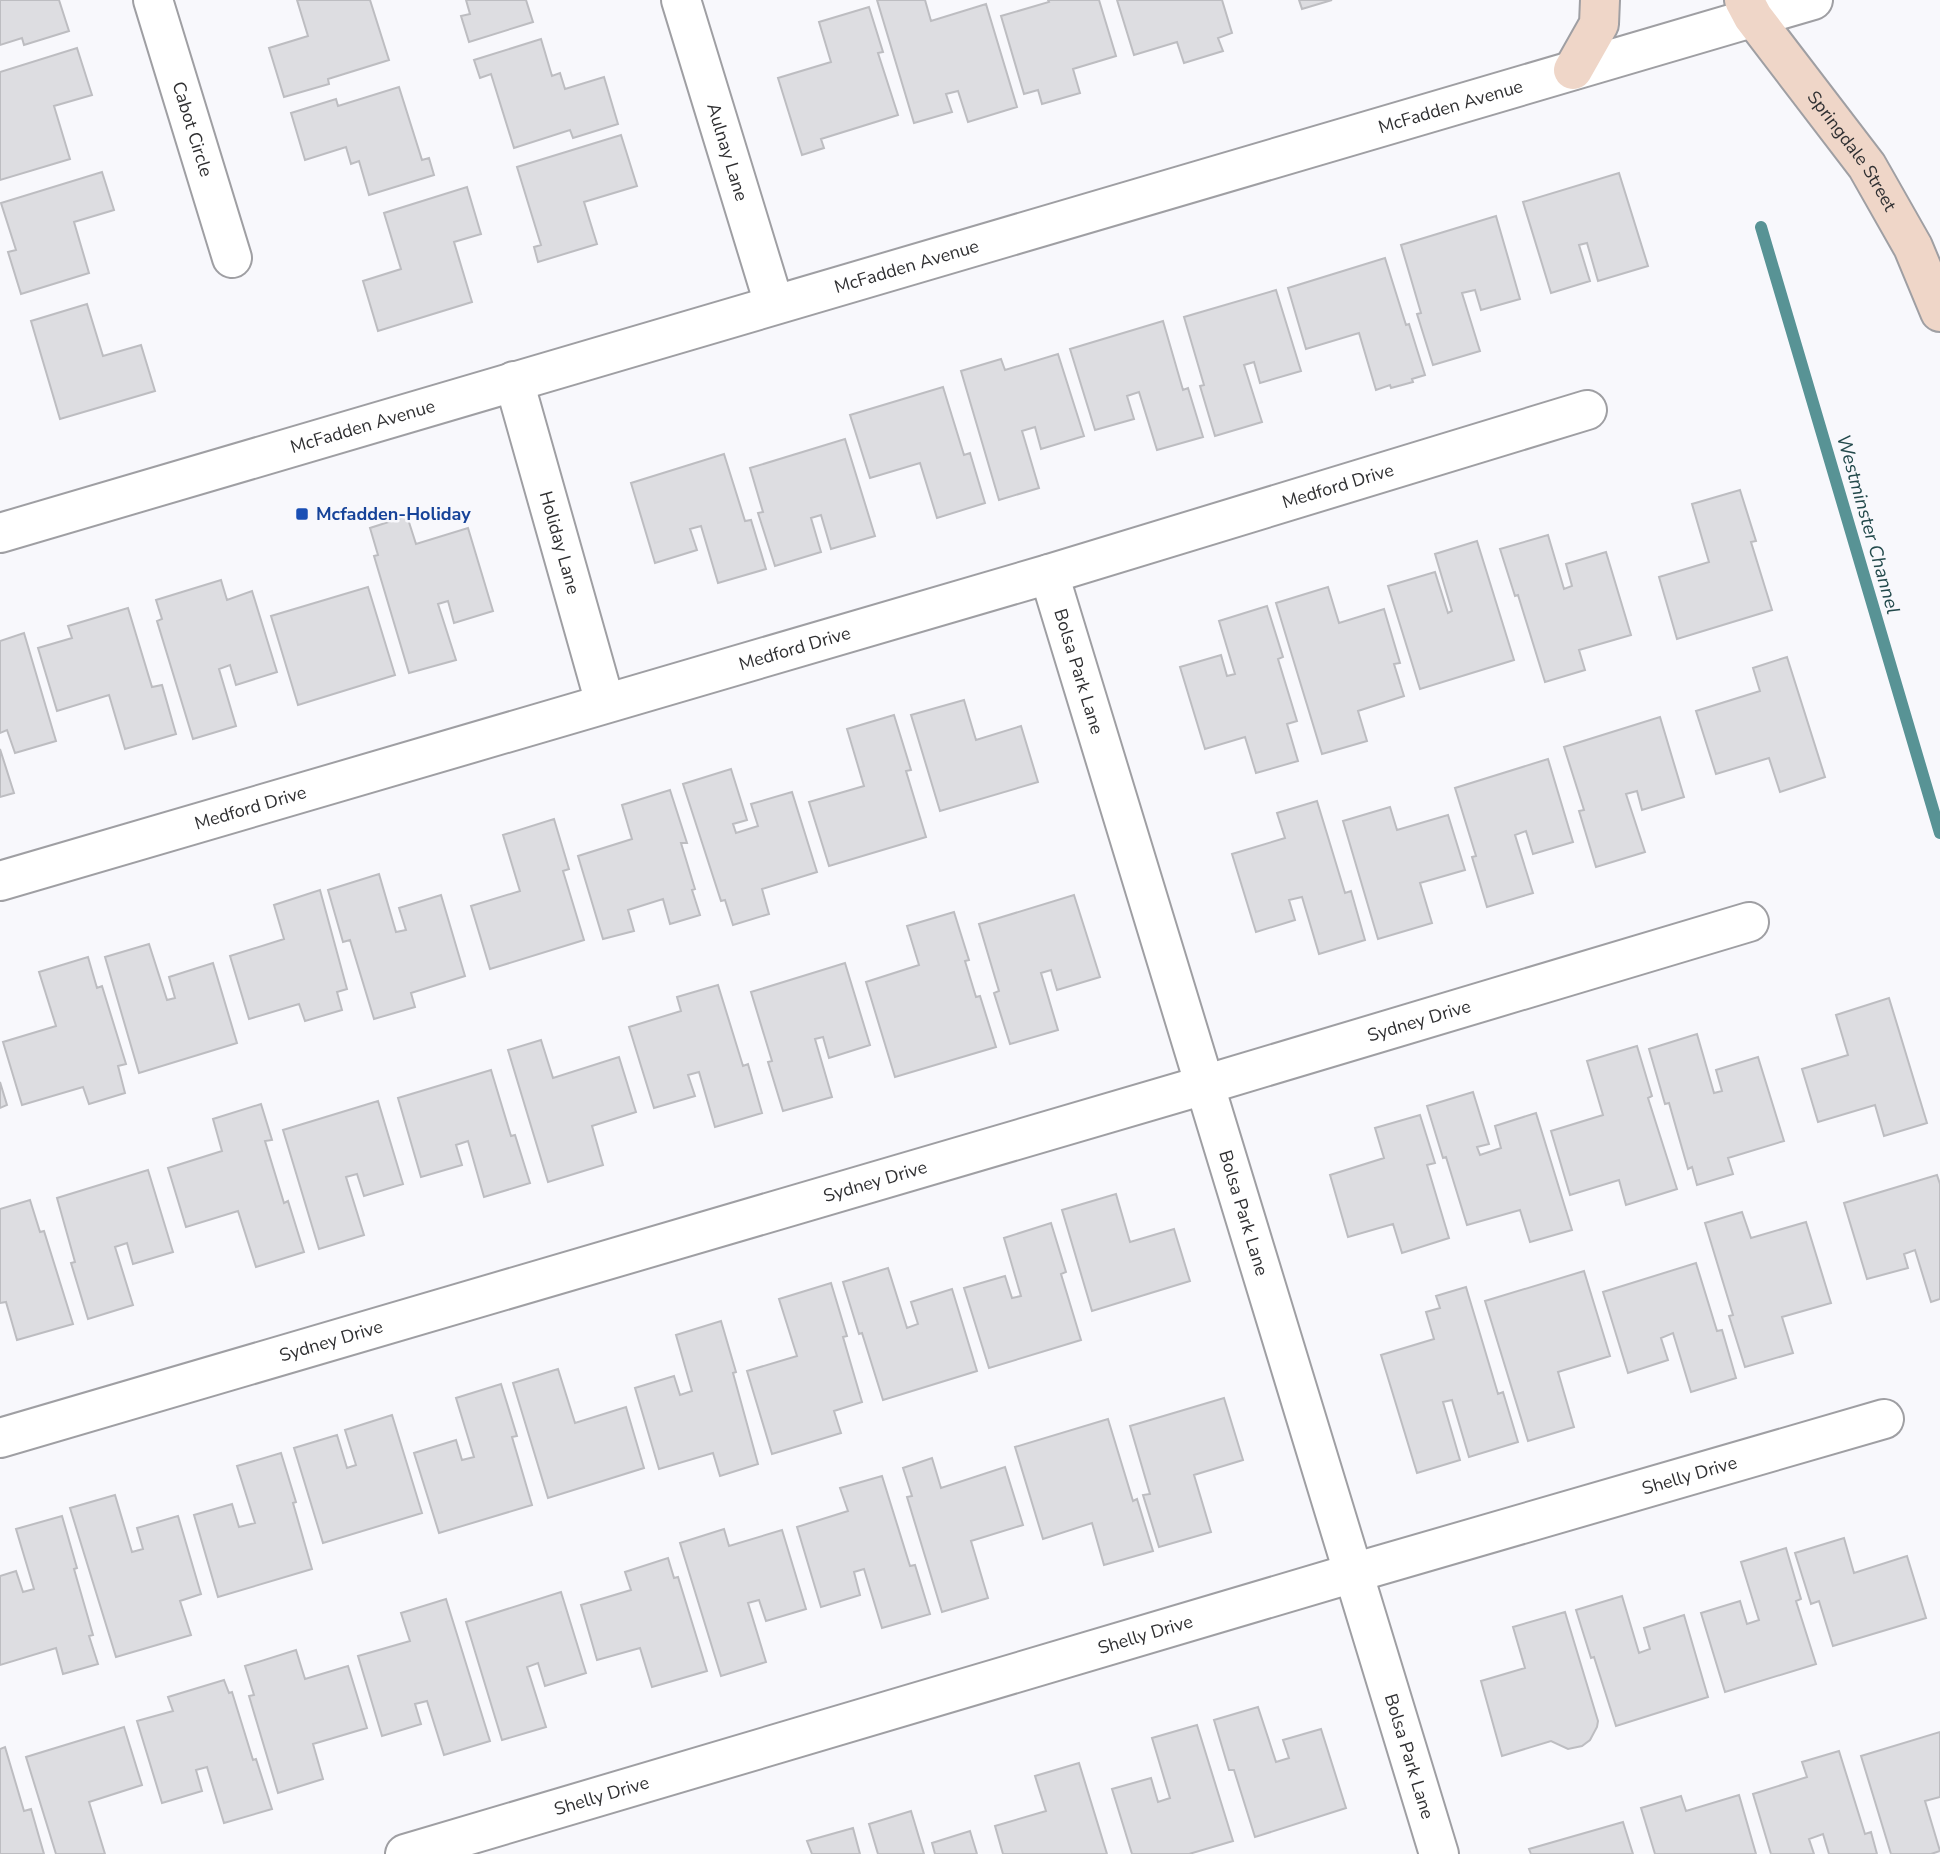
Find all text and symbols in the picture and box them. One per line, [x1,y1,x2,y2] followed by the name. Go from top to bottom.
[1375,74,1526,139] street label: McFadden Avenue
[167,78,218,180] street label: Cabot Circle
[1802,86,1902,216] street label: Springdale Street
[701,100,754,204] street label: Aulnay Lane
[832,234,982,299] street label: McFadden Avenue
[288,394,438,459] street label: McFadden Avenue
[1830,432,1906,617] water label: Westminster Channel
[1279,458,1397,514] street label: Medford Drive
[534,488,586,597] street label: Holiday Lane
[316,502,471,526] place label: Mcfadden-Holiday
[294,506,310,522] marker: Mcfadden-Holiday
[1048,606,1109,737] street label: Bolsa Park Lane
[736,621,853,676] street label: Medford Drive
[192,780,309,835] street label: Medford Drive
[1364,994,1474,1048] street label: Sydney Drive
[1213,1147,1274,1279] street label: Bolsa Park Lane
[820,1155,930,1208] street label: Sydney Drive
[276,1314,386,1367] street label: Sydney Drive
[1639,1450,1740,1501] street label: Shelly Drive
[1095,1609,1196,1660] street label: Shelly Drive
[1379,1691,1440,1822] street label: Bolsa Park Lane
[551,1770,652,1821] street label: Shelly Drive

